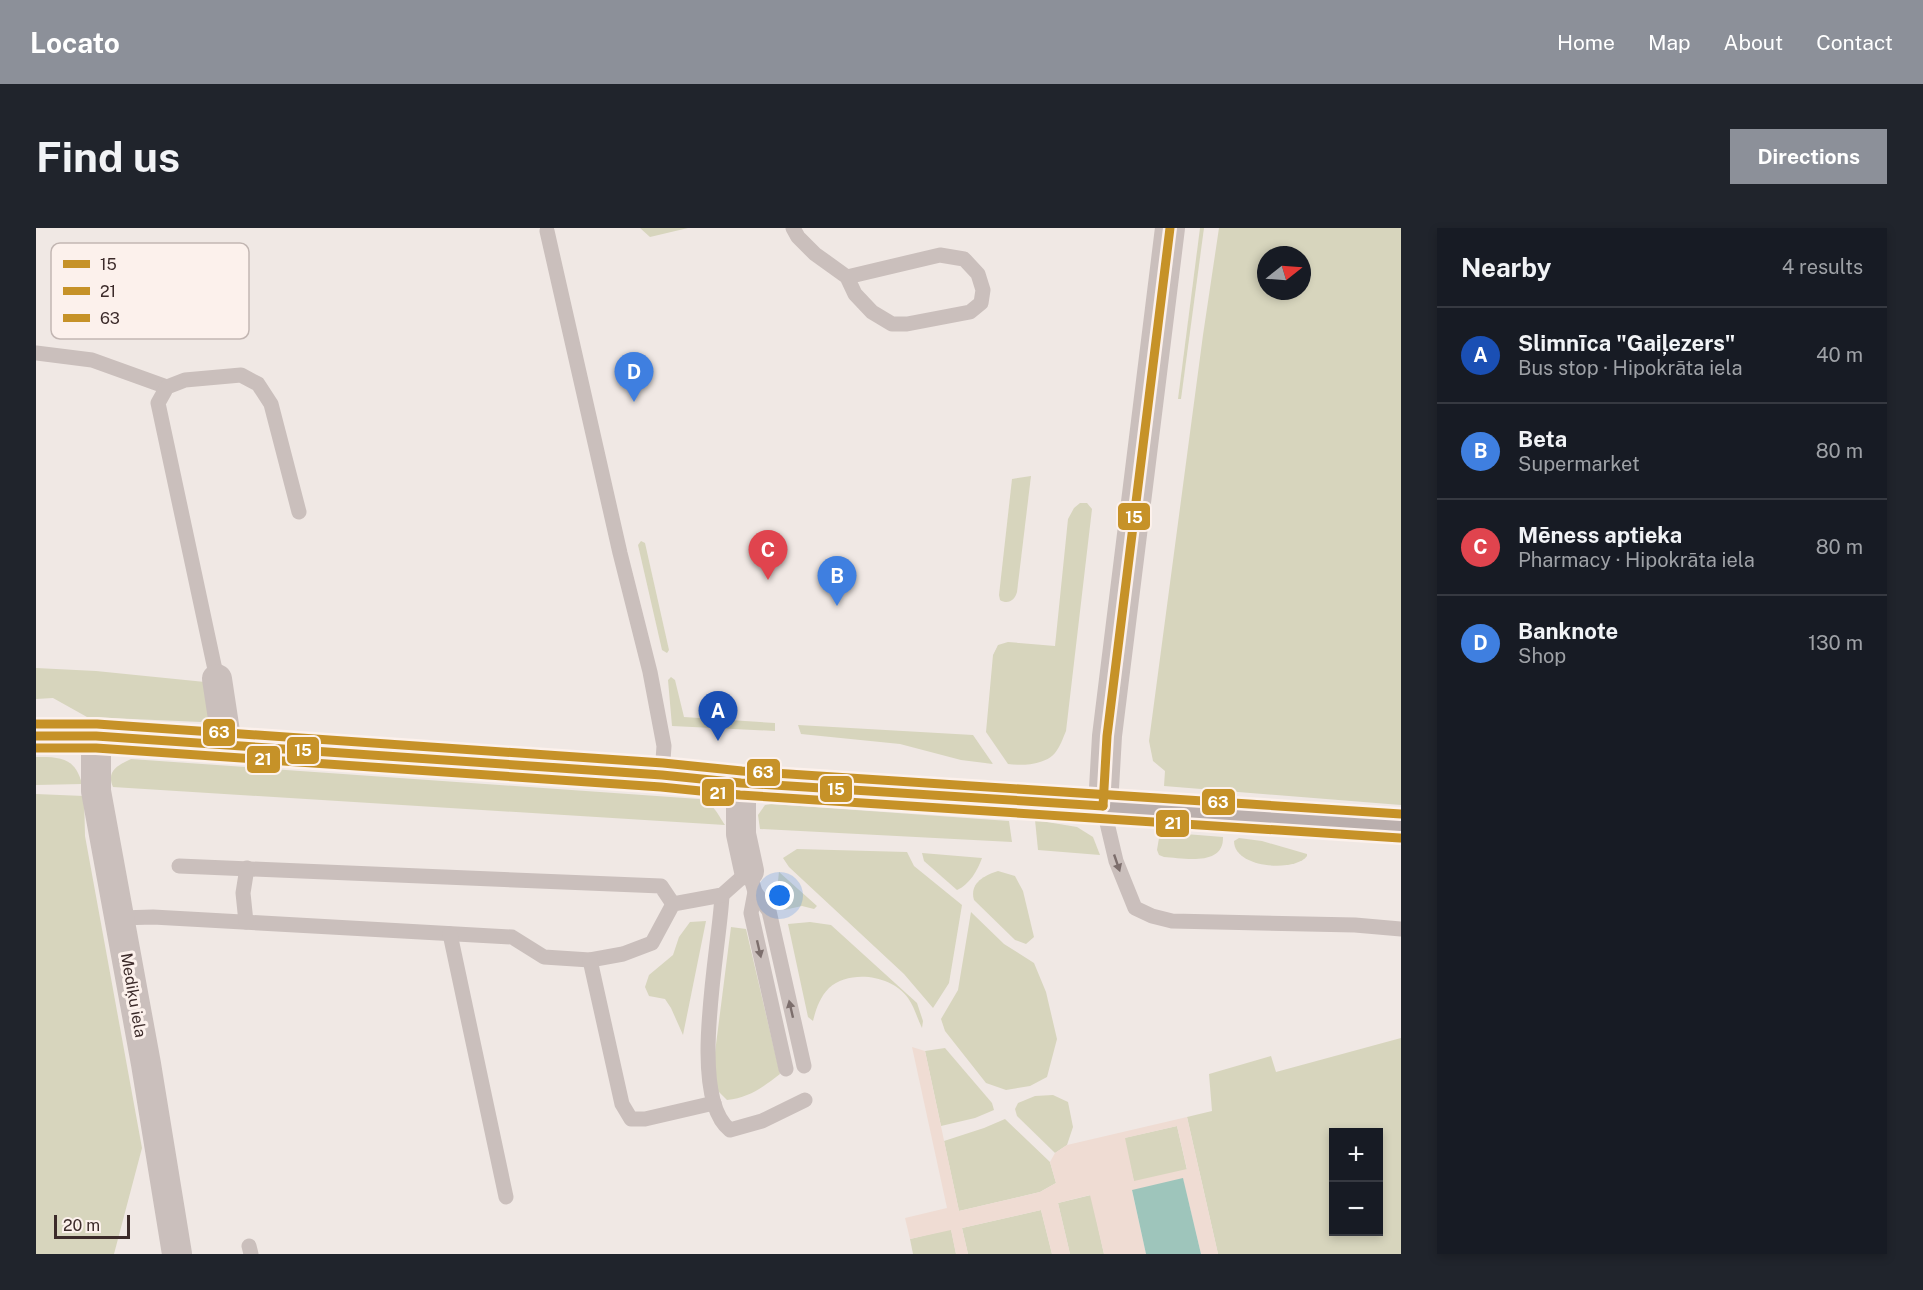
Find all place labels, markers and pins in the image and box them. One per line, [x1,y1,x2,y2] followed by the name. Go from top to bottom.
[614,352,654,402] pin: D
[748,530,788,580] pin: C
[818,556,856,606] pin: B
[698,692,738,741] pin: A

